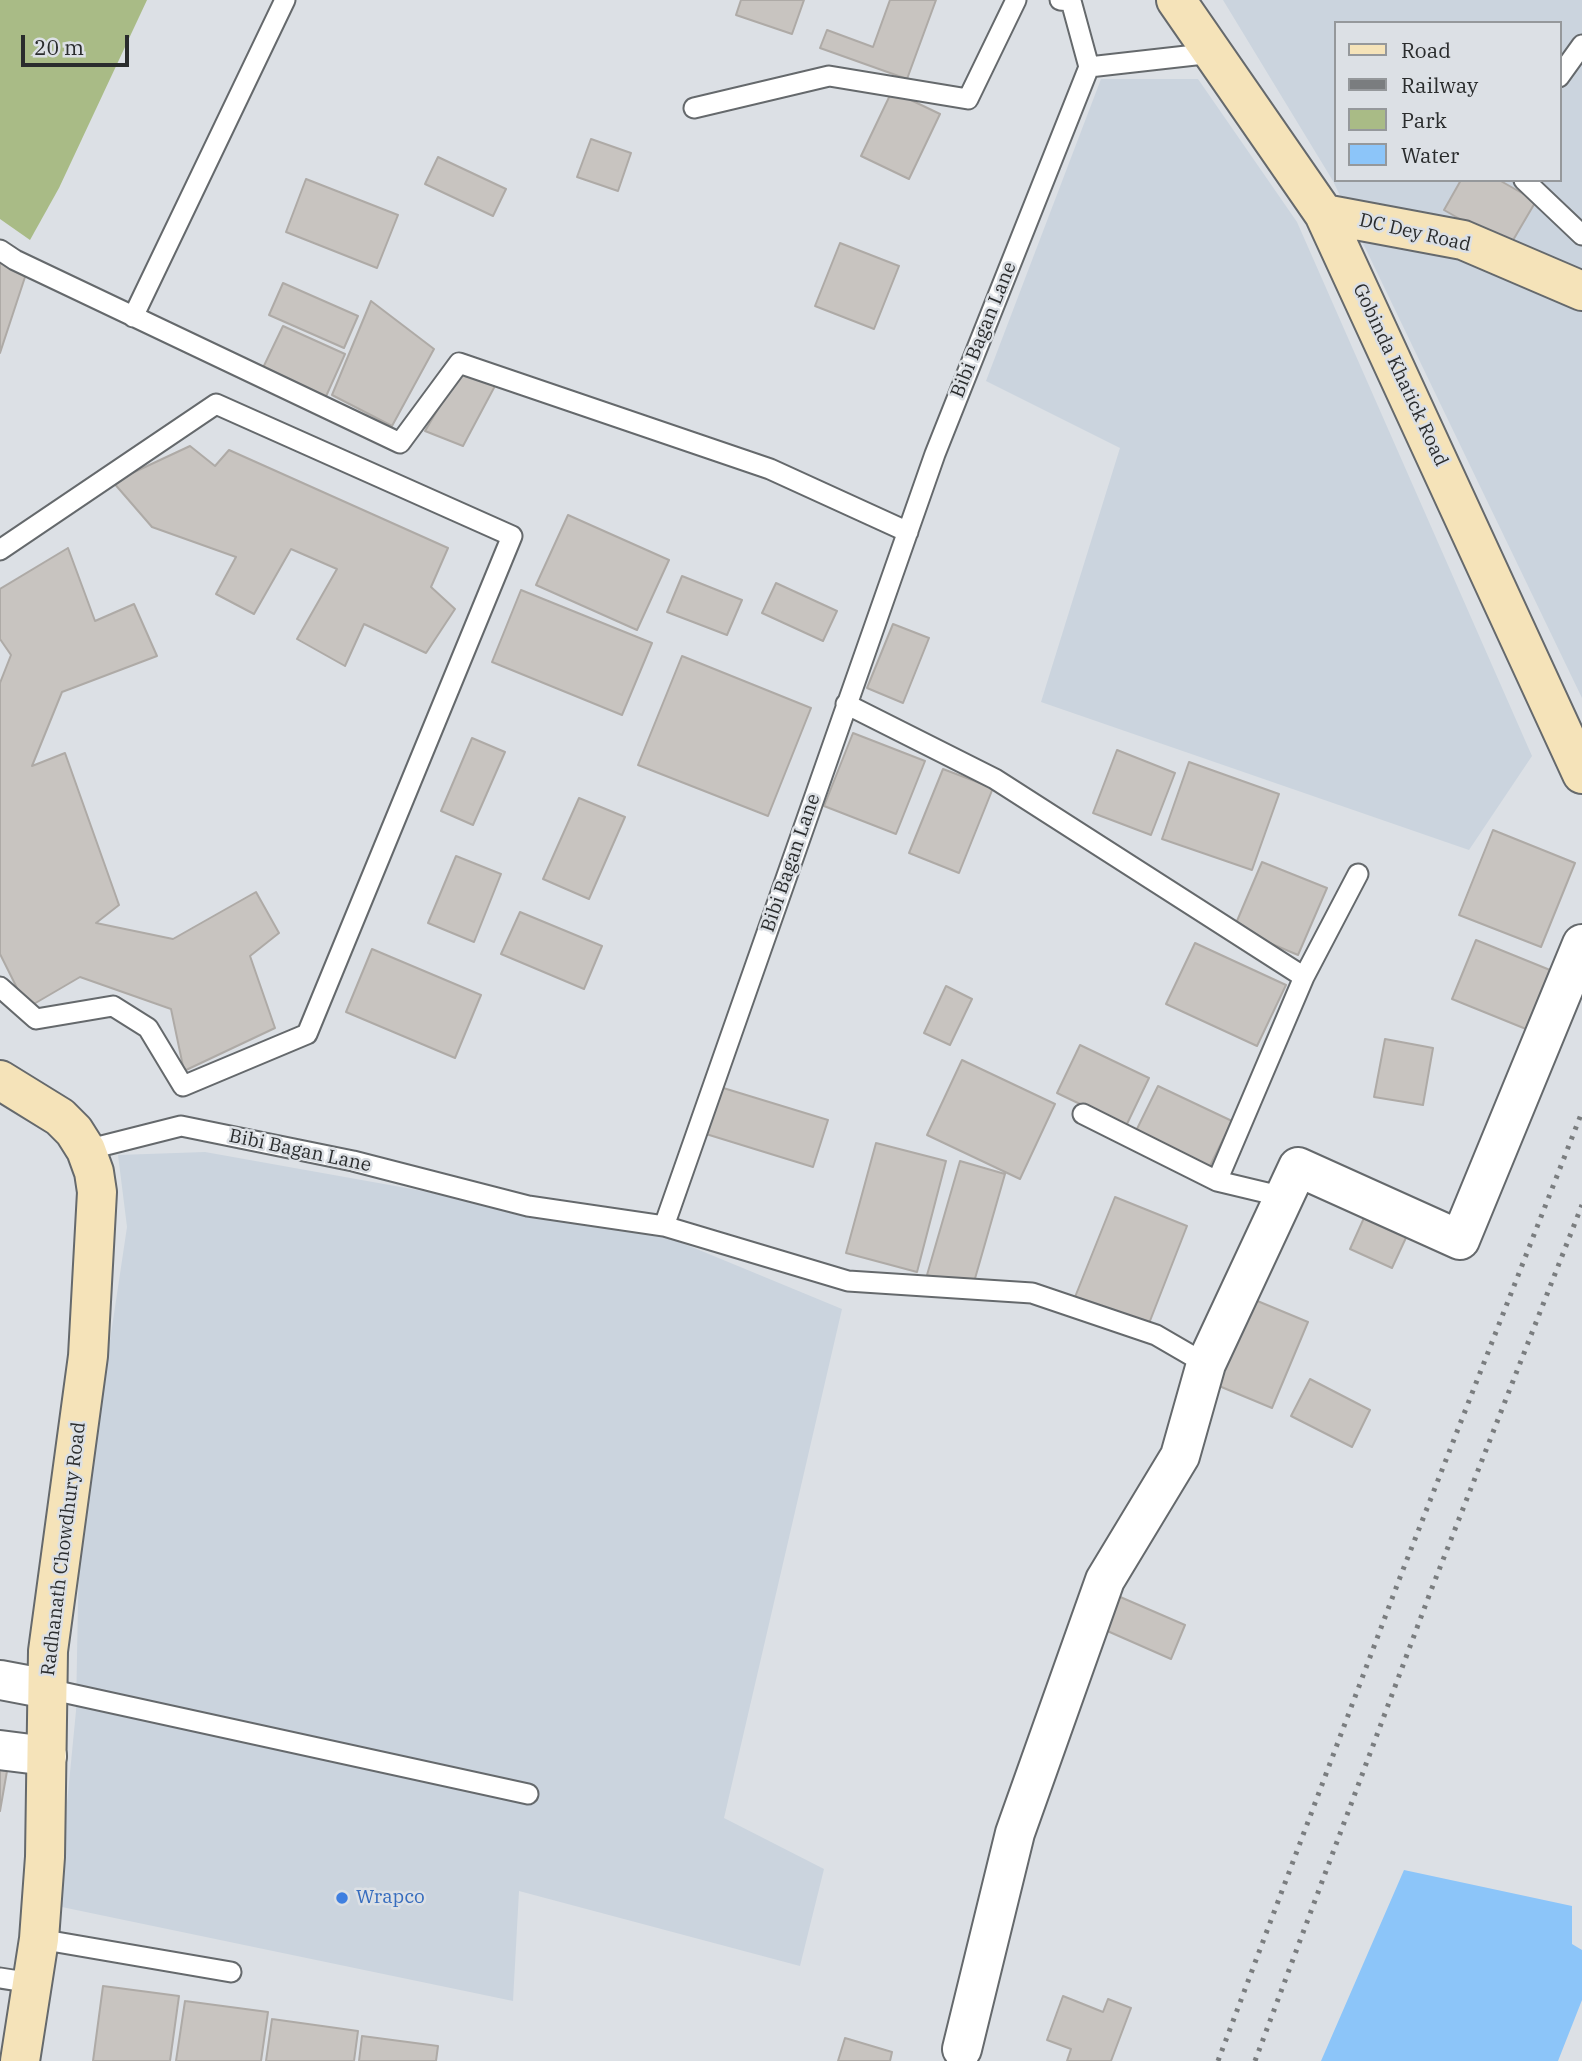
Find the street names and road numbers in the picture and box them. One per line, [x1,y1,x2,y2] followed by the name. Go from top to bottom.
[1357,209,1473,257] street label: DC Dey Road
[946,259,1022,401] street label: Bibi Bagan Lane
[1348,280,1452,470] street label: Gobinda Khatick Road
[757,791,825,935] street label: Bibi Bagan Lane
[227,1125,373,1177] street label: Bibi Bagan Lane
[37,1421,91,1677] street label: Radhanath Chowdhury Road

